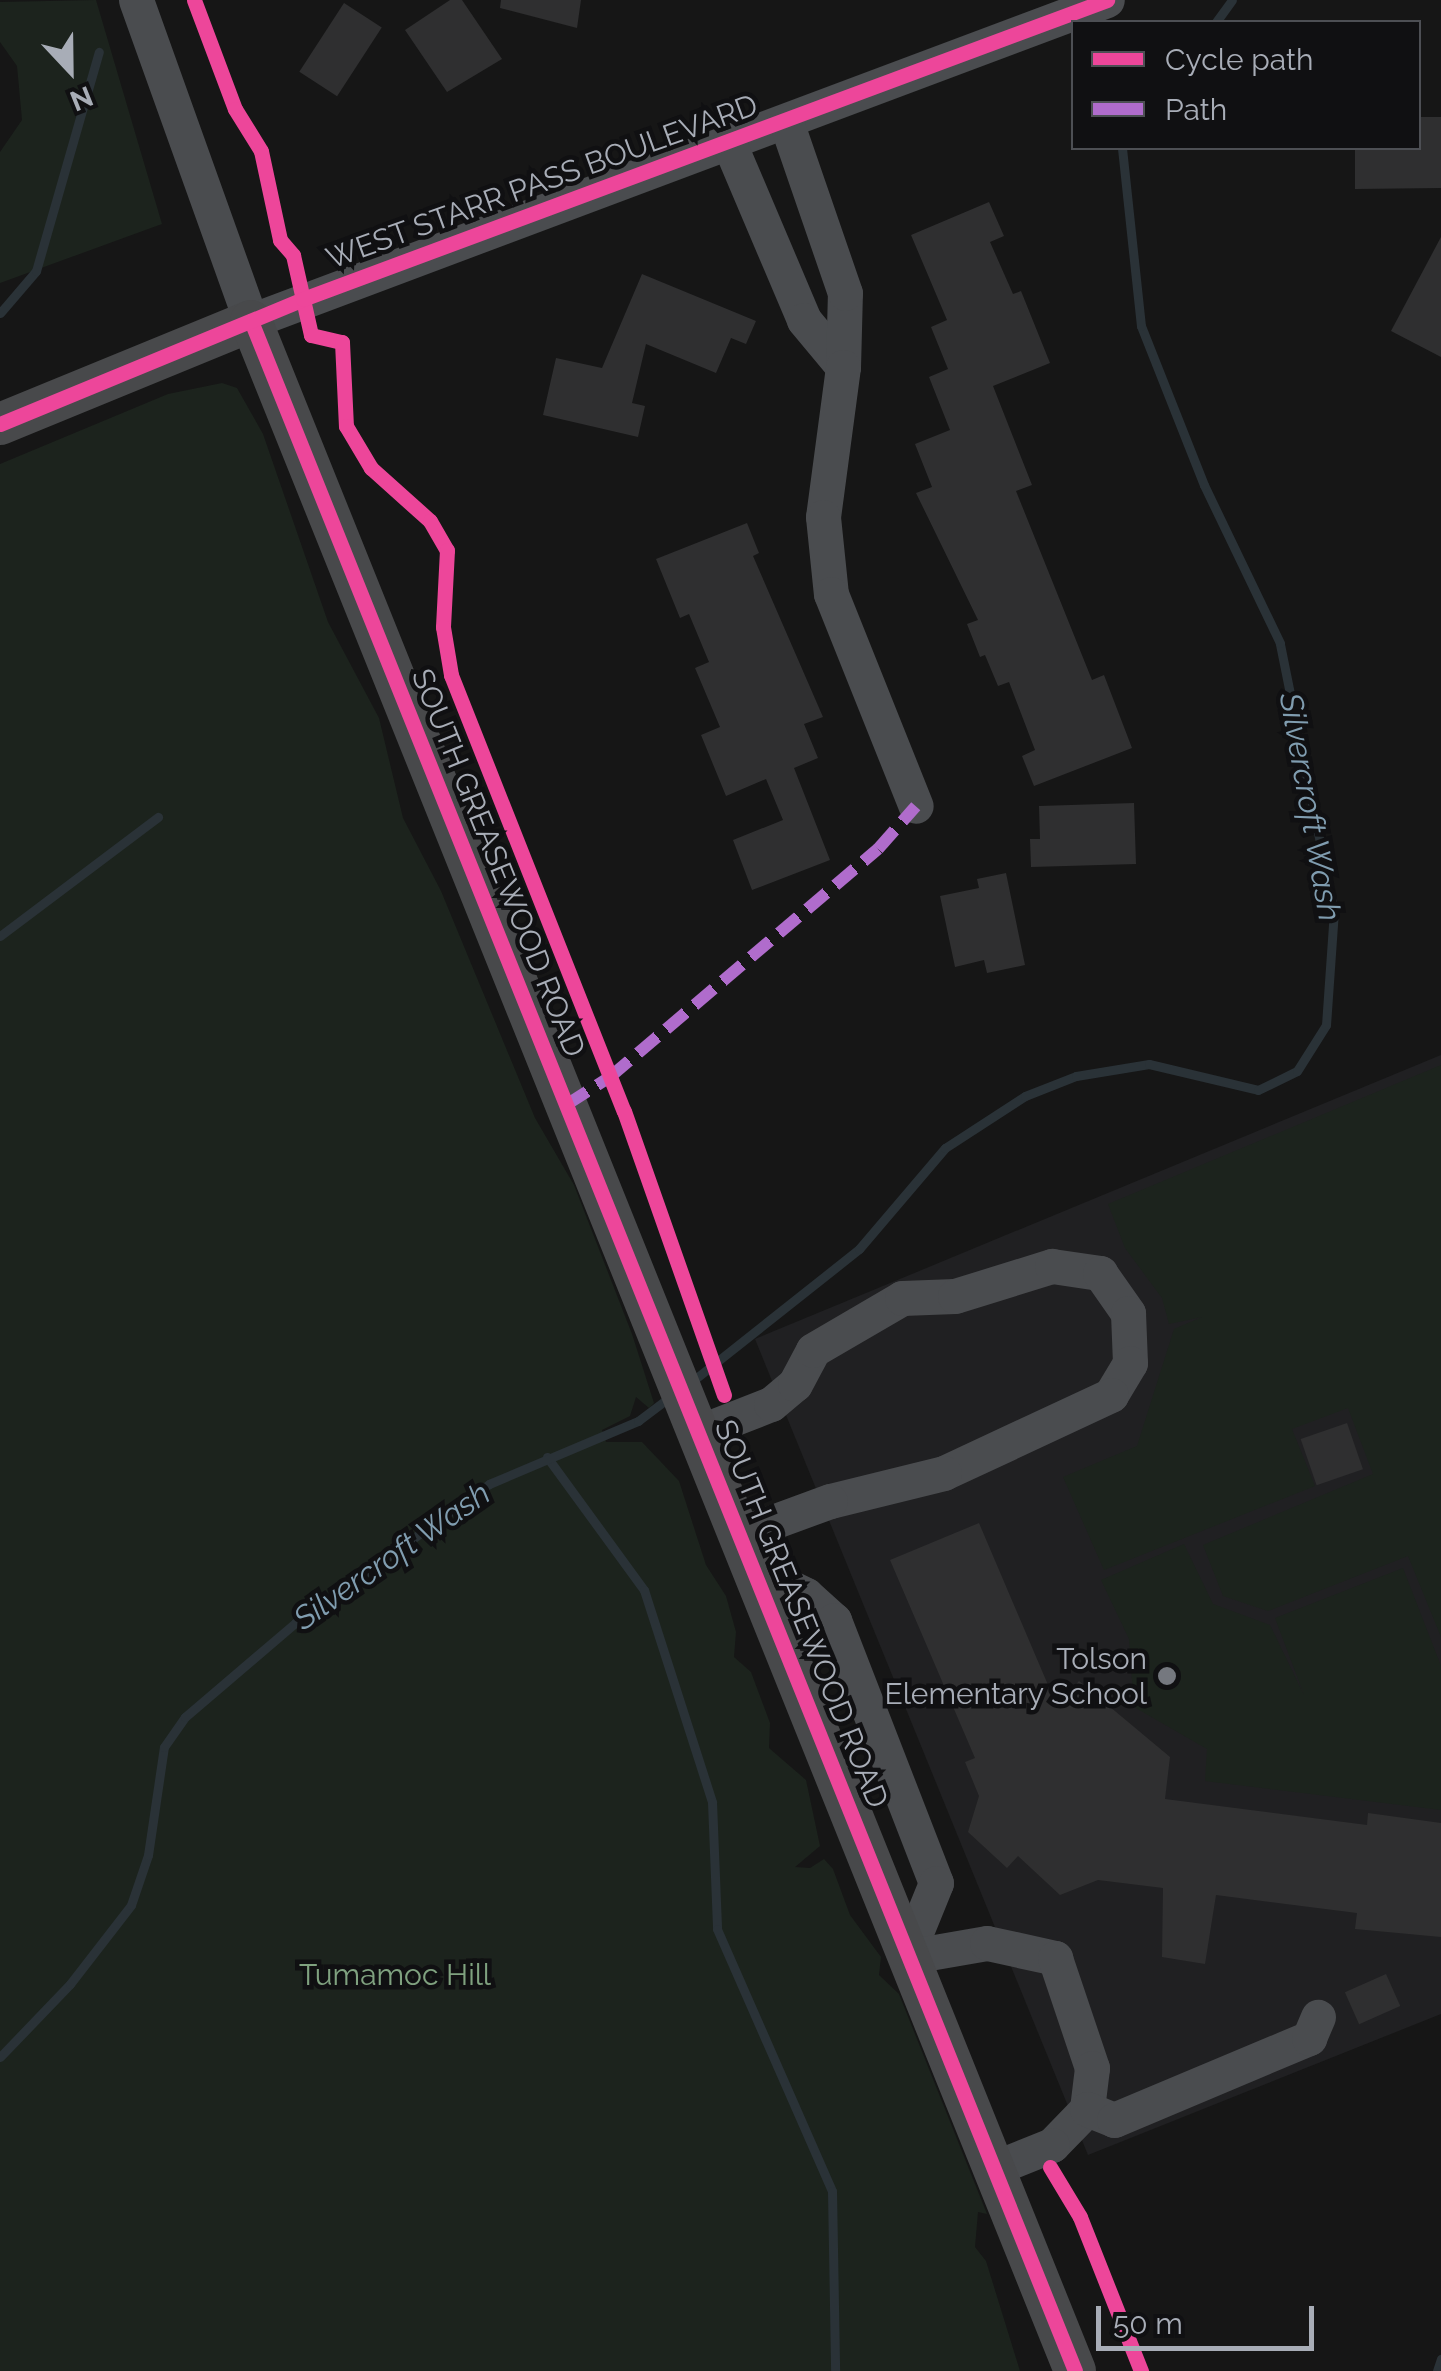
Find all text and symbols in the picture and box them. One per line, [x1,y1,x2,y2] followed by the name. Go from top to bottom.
[20,20,120,120] north arrow
[1071,20,1421,150] legend
[1165,42,1313,77] text: Cycle path
[65,79,98,118] text: N
[321,87,763,277] street label: WEST STARR PASS BOULEVARD
[1165,92,1227,127] text: Path
[404,664,592,1062] street label: SOUTH GREASEWOOD ROAD
[1271,689,1349,925] water label: Silvercroft Wash
[707,1415,895,1813] street label: SOUTH GREASEWOOD ROAD
[286,1474,498,1638] water label: Silvercroft Wash
[884,1641,1147,1712] place label: Tolson Elementary School
[1156,1665,1178,1687] marker: Tolson Elementary School
[299,1957,491,1993] park label: Tumamoc Hill
[1101,2286,1318,2348] scale bar
[1113,2306,1183,2341] text: 50 m

